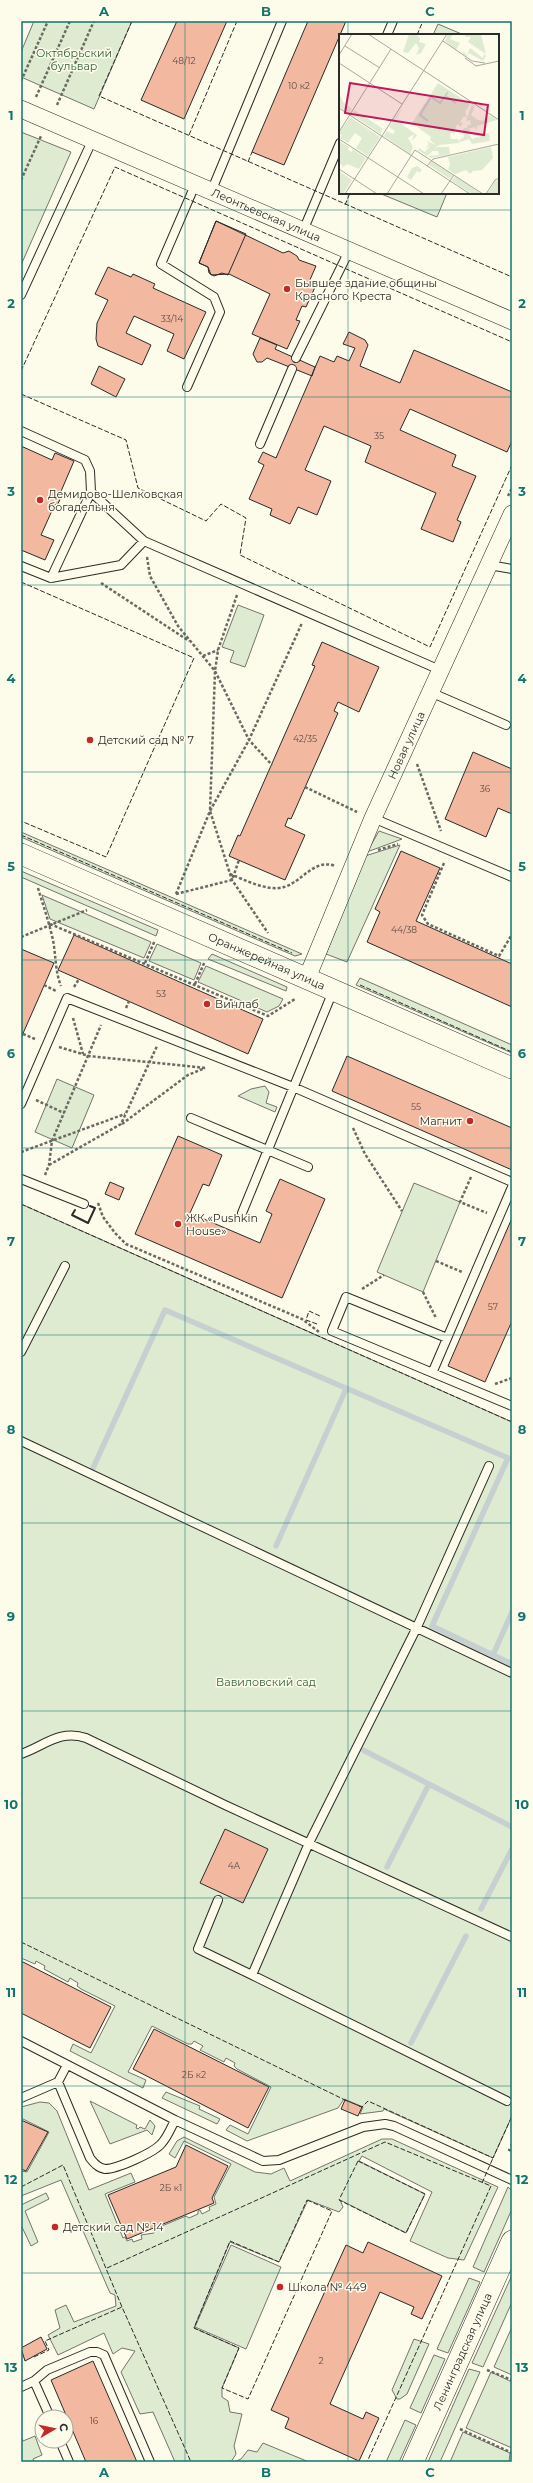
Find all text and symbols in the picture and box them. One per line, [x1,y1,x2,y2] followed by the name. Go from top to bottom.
[98,3,110,19] text: A
[261,3,271,19] text: B
[425,3,435,19] text: C
[339,34,499,194] inset map
[36,46,112,73] park label: Октябрьский бульвар
[172,55,196,66] house number: 48/12
[288,80,310,91] house number: 10 к2
[8,107,14,123] text: 1
[519,107,525,123] text: 1
[209,185,323,245] street label: Леонтьевская улица
[295,276,437,303] place label: Бывшее здание общины Красного Креста
[282,284,292,294] marker: Бывшее здание общины Красного Креста
[7,295,15,311] text: 2
[518,295,526,311] text: 2
[161,313,183,324] house number: 33/14
[374,430,384,441] house number: 35
[6,483,15,499] text: 3
[517,483,526,499] text: 3
[48,487,183,514] place label: Демидово-Шелковская богадельня
[35,495,45,505] marker: Демидово-Шелковская богадельня
[7,670,16,686] text: 4
[518,670,527,686] text: 4
[385,709,428,781] street label: Новая улица
[98,733,194,747] place label: Детский сад № 7
[293,733,317,744] house number: 42/35
[85,735,95,745] marker: Детский сад № 7
[480,783,491,794] house number: 36
[7,858,15,874] text: 5
[518,858,526,874] text: 5
[391,924,417,935] house number: 44/38
[206,929,327,993] street label: Оранжерейная улица
[156,988,166,999] house number: 53
[215,997,259,1011] place label: Винлаб
[202,999,212,1009] marker: Винлаб
[7,1045,16,1061] text: 6
[518,1045,527,1061] text: 6
[411,1101,421,1112] house number: 55
[420,1114,463,1128] place label: Магнит
[465,1116,475,1126] marker: Магнит
[186,1211,258,1238] place label: ЖК «Pushkin House»
[173,1219,183,1229] marker: ЖК «Pushkin House»
[7,1233,15,1249] text: 7
[518,1233,526,1249] text: 7
[488,1301,498,1312] house number: 57
[7,1421,16,1437] text: 8
[518,1421,527,1437] text: 8
[7,1608,15,1624] text: 9
[518,1608,526,1624] text: 9
[216,1675,316,1689] park label: Вавиловский сад
[4,1796,18,1812] text: 10
[515,1796,529,1812] text: 10
[228,1860,241,1871] house number: 4А
[6,1984,16,2000] text: 11
[517,1984,527,2000] text: 11
[182,2069,206,2080] house number: 2Б к2
[5,2171,18,2187] text: 12
[516,2171,529,2187] text: 12
[160,2182,182,2193] house number: 2Б к1
[63,2220,164,2234] place label: Детский сад № 14
[50,2222,60,2232] marker: Детский сад № 14
[288,2280,367,2294] place label: Школа № 449
[275,2282,285,2292] marker: Школа № 449
[430,2291,495,2412] street label: Ленинградская улица
[318,2355,324,2366] house number: 2
[5,2359,18,2375] text: 13
[516,2359,529,2375] text: 13
[34,2409,74,2449] north arrow
[90,2415,99,2426] house number: 16
[56,2422,71,2432] text: С
[98,2464,110,2480] text: A
[261,2464,271,2480] text: B
[425,2464,435,2480] text: C

